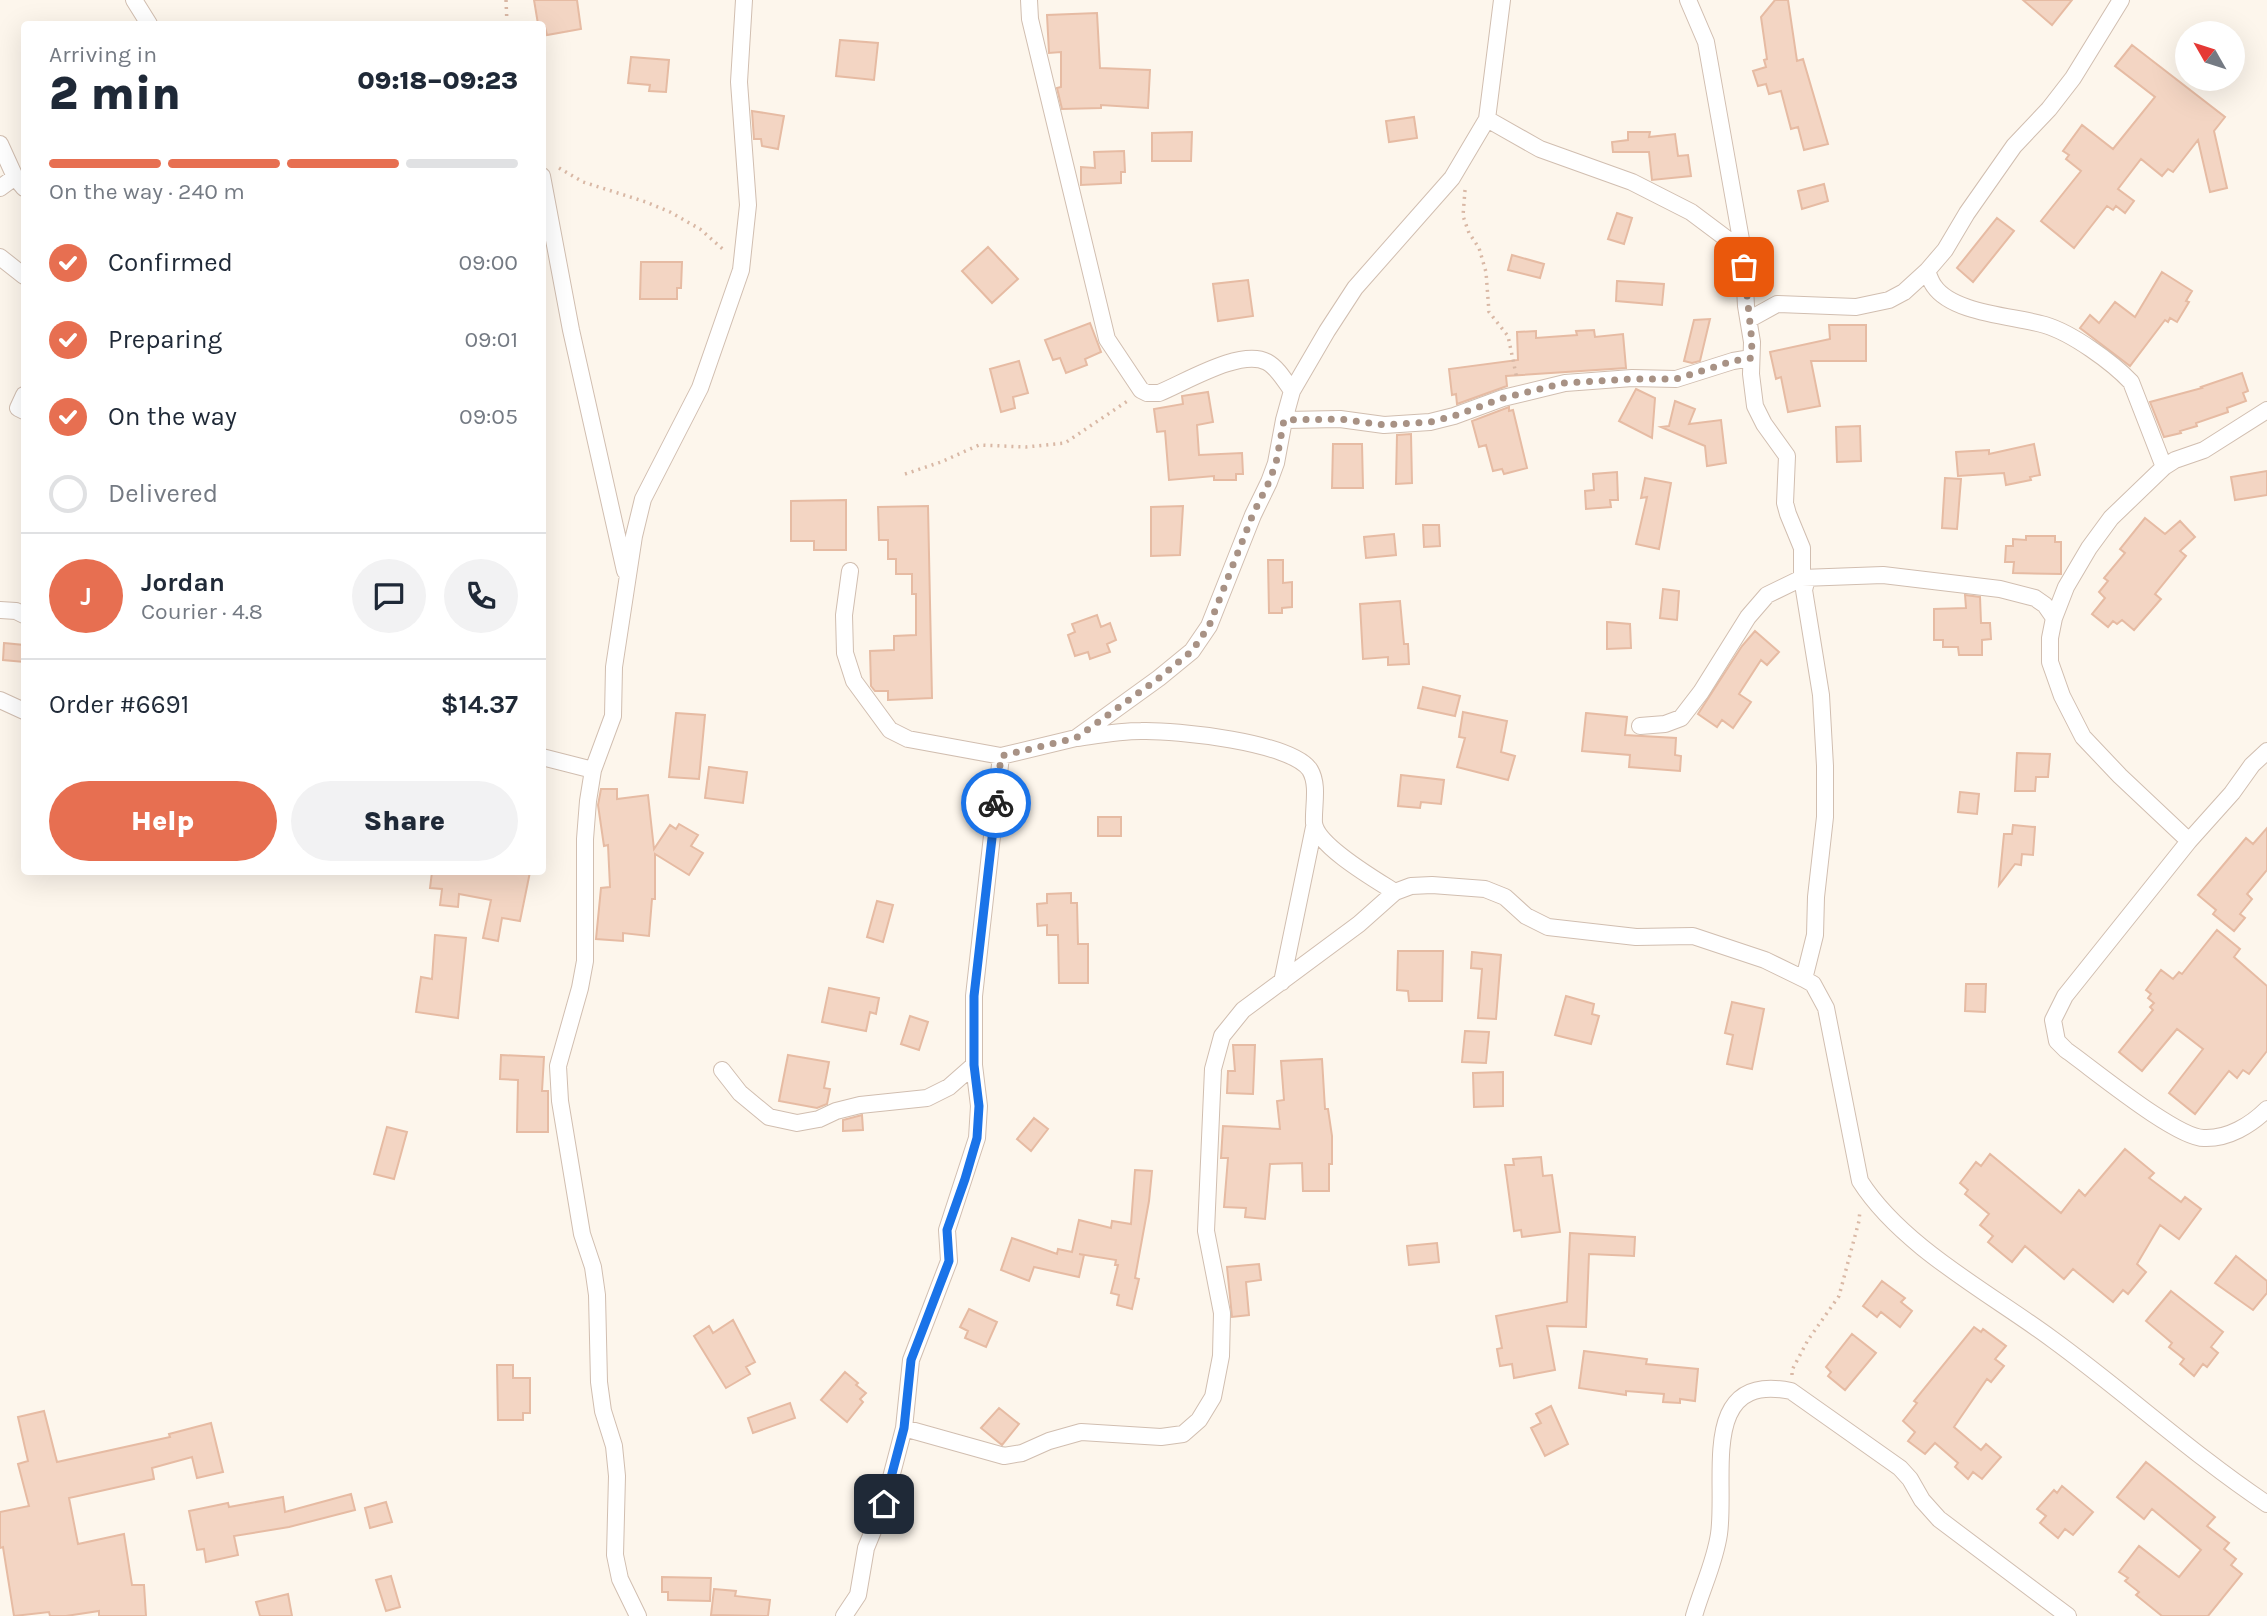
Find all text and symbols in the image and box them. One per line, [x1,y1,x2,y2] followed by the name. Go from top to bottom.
[2175,21,2245,91] north arrow
[2175,21,2245,91] map controls
[49,41,157,68] text: Arriving in
[357,65,518,96] text: 09:18–09:23
[49,67,181,121] text: 2 min
[49,178,245,205] text: On the way · 240 m
[1714,237,1774,297] pin
[49,244,87,282] icon: check
[108,247,233,278] text: Confirmed
[1725,248,1763,286] icon: bag
[458,249,518,276] text: 09:00
[49,321,87,359] icon: check
[108,324,222,355] text: Preparing
[464,326,518,353] text: 09:01
[49,398,87,436] icon: check
[108,401,237,432] text: On the way
[459,403,518,430] text: 09:05
[108,478,218,509] text: Delivered
[352,559,426,633] button: chat
[444,559,518,633] button: phone
[141,567,225,598] text: Jordan
[80,581,92,612] text: J
[141,598,263,625] text: Courier · 4.8
[49,689,189,720] text: Order #6691
[441,689,518,720] text: $14.37
[961,768,1031,838] courier
[49,781,277,861] button: Help
[291,781,518,861] button: Share
[977,784,1015,822] icon: bike
[854,1474,914,1534] pin
[865,1485,903,1523] icon: home

